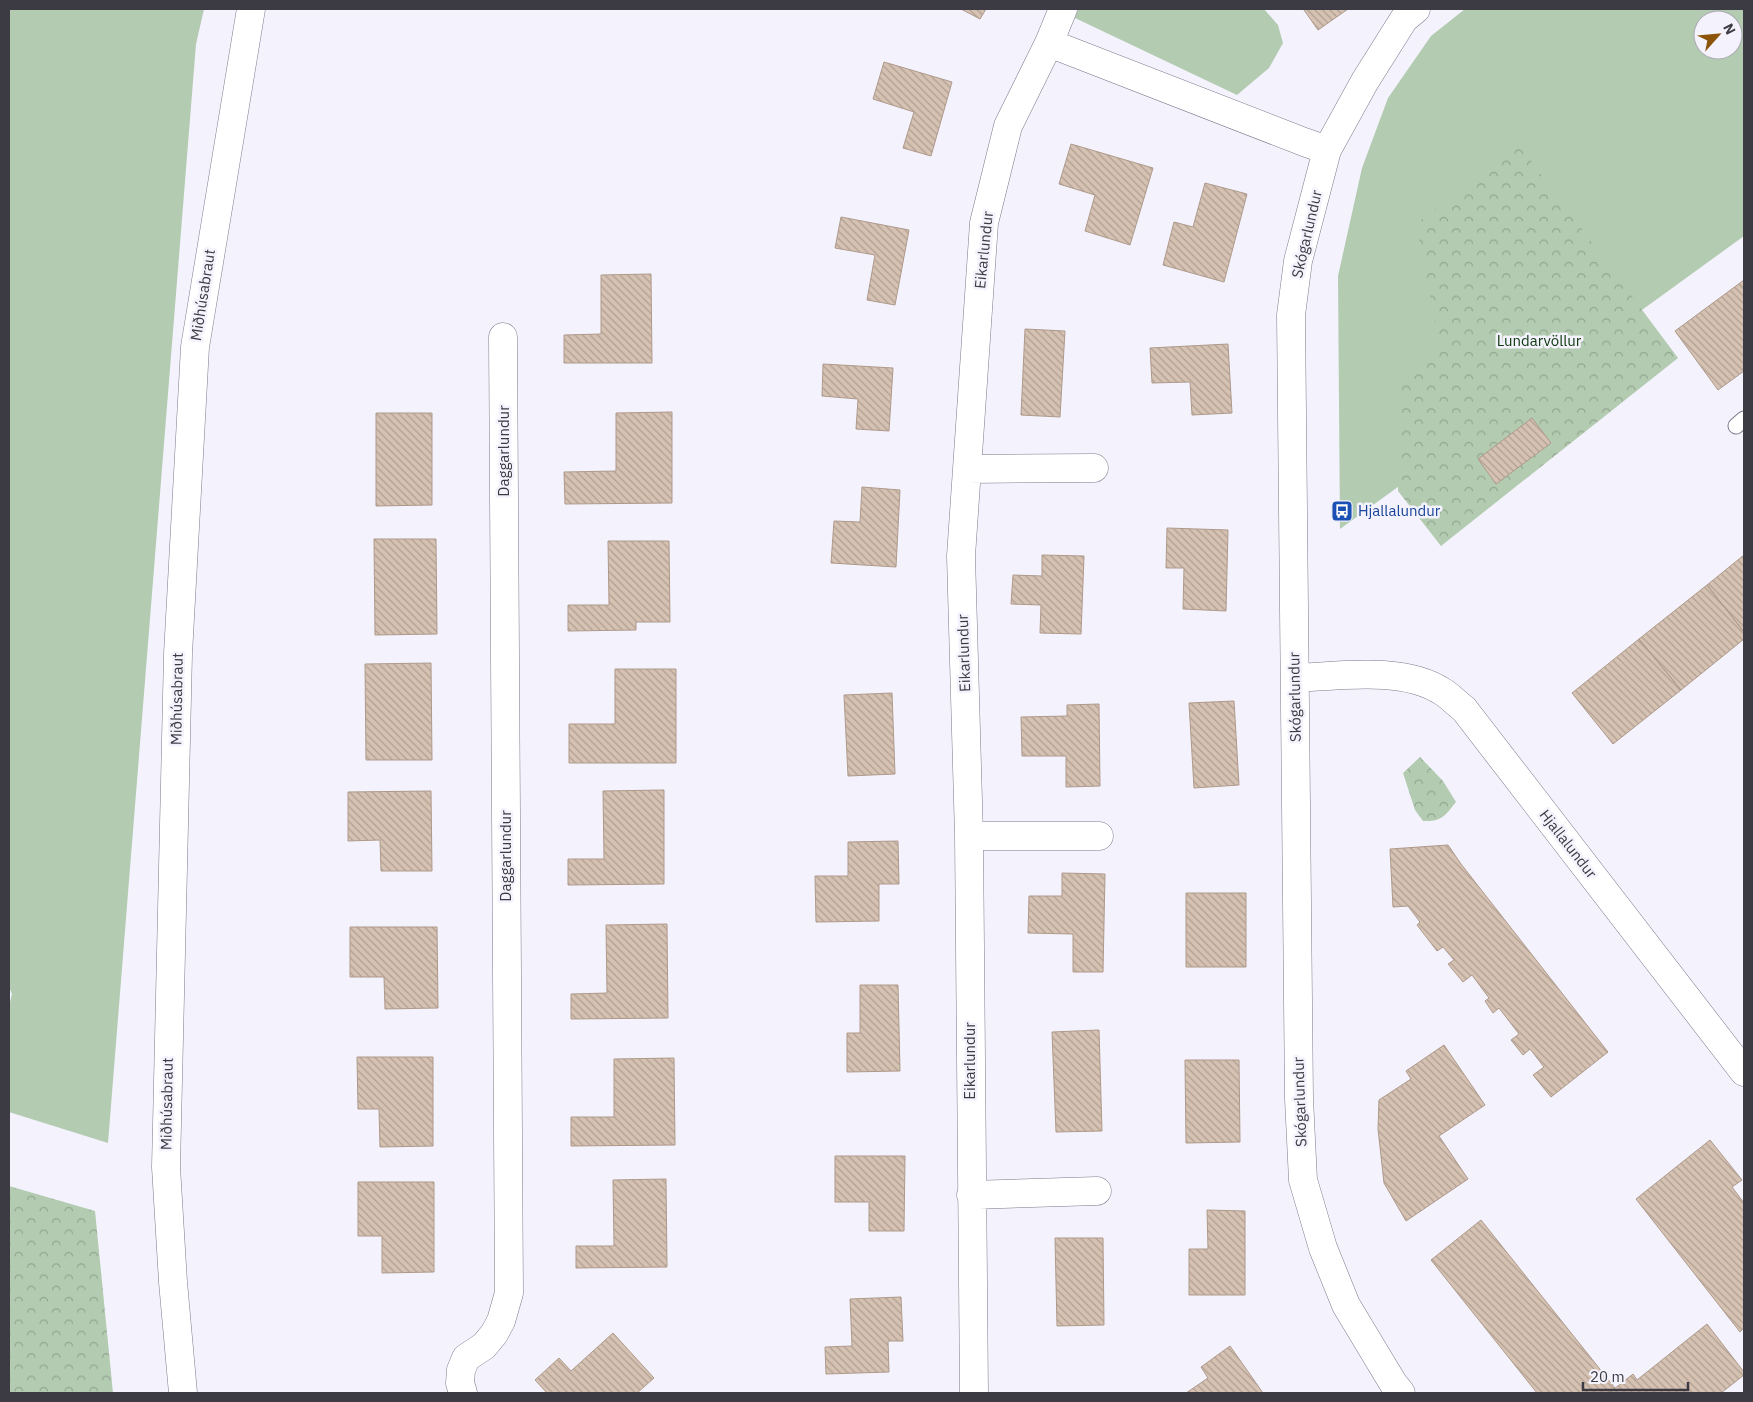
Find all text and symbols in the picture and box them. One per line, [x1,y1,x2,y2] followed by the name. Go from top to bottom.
[1693,10,1743,60] north arrow
[1719,20,1740,38] text: N
[1287,187,1326,280] street label: Skógarlundur
[970,210,997,290] street label: Eikarlundur
[186,248,219,342] street label: Miðhúsabraut
[1497,331,1582,350] park label: Lundarvöllur
[494,405,513,497] street label: Daggarlundur
[1330,499,1354,523] bus stop icon: Hjallalundur
[1358,501,1441,520] place label: Hjallalundur
[953,613,974,692] street label: Eikarlundur
[1284,651,1305,742] street label: Skógarlundur
[166,653,187,745] street label: Miðhúsabraut
[1536,805,1602,882] street label: Hjallalundur
[496,810,515,902] street label: Daggarlundur
[960,1022,979,1100] street label: Eikarlundur
[1288,1056,1311,1147] street label: Skógarlundur
[156,1058,177,1150] street label: Miðhúsabraut
[1583,1360,1688,1392] scale bar
[1590,1367,1625,1386] text: 20 m

